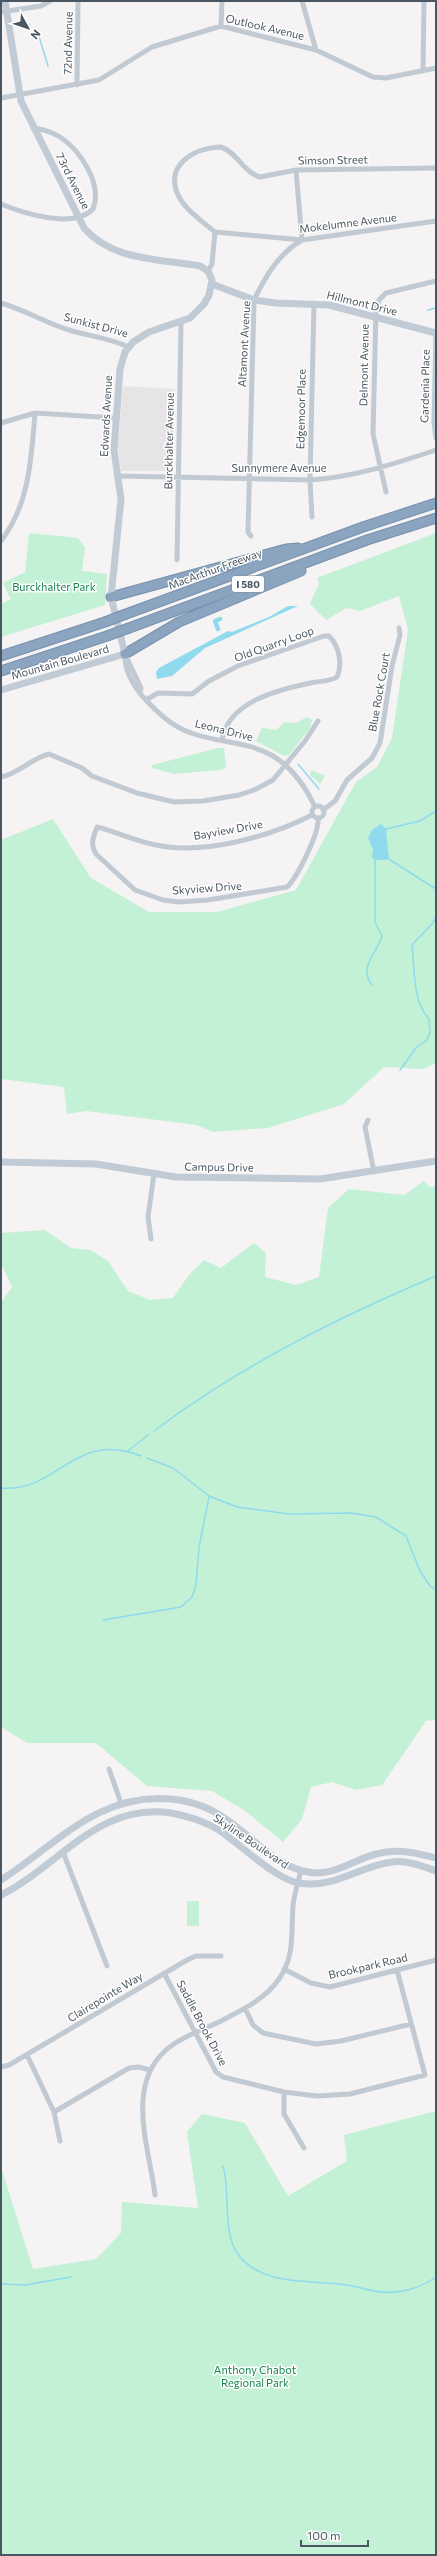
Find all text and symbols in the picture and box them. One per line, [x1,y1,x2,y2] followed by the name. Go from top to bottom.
[8,8,48,48] north arrow
[60,11,75,75] street label: 72nd Avenue
[225,11,306,42] street label: Outlook Avenue
[28,27,44,42] text: N
[54,150,93,211] street label: 73rd Avenue
[298,152,369,167] street label: Simson Street
[299,210,398,235] street label: Mokelumne Avenue
[325,287,399,318] street label: Hillmont Drive
[235,300,252,387] street label: Altamont Avenue
[63,310,130,339] street label: Sunkist Drive
[356,323,371,406] street label: Delmont Avenue
[417,349,432,423] street label: Gardenia Place
[293,368,308,449] street label: Edgemoor Place
[97,375,114,457] street label: Edwards Avenue
[161,392,176,490] street label: Burckhalter Avenue
[232,461,327,474] street label: Sunnymere Avenue
[166,545,264,592] street label: MacArthur Freeway
[232,576,264,592] road number: I 580
[12,580,96,593] park label: Burckhalter Park
[232,623,315,664] street label: Old Quarry Loop
[9,641,110,682] street label: Mountain Boulevard
[365,651,392,733] street label: Blue Rock Court
[194,716,255,743] street label: Leona Drive
[192,817,264,842] street label: Bayview Drive
[172,879,242,896] street label: Skyview Drive
[184,1159,254,1174] street label: Campus Drive
[211,1811,291,1871] street label: Skyline Boulevard
[327,1950,409,1981] street label: Brookpark Road
[65,1969,145,2024] street label: Clairepointe Way
[174,1978,231,2068] street label: Saddle Brook Drive
[214,2363,297,2389] park label: Anthony Chabot Regional Park
[301,2522,368,2548] scale bar
[307,2528,341,2542] text: 100 m

